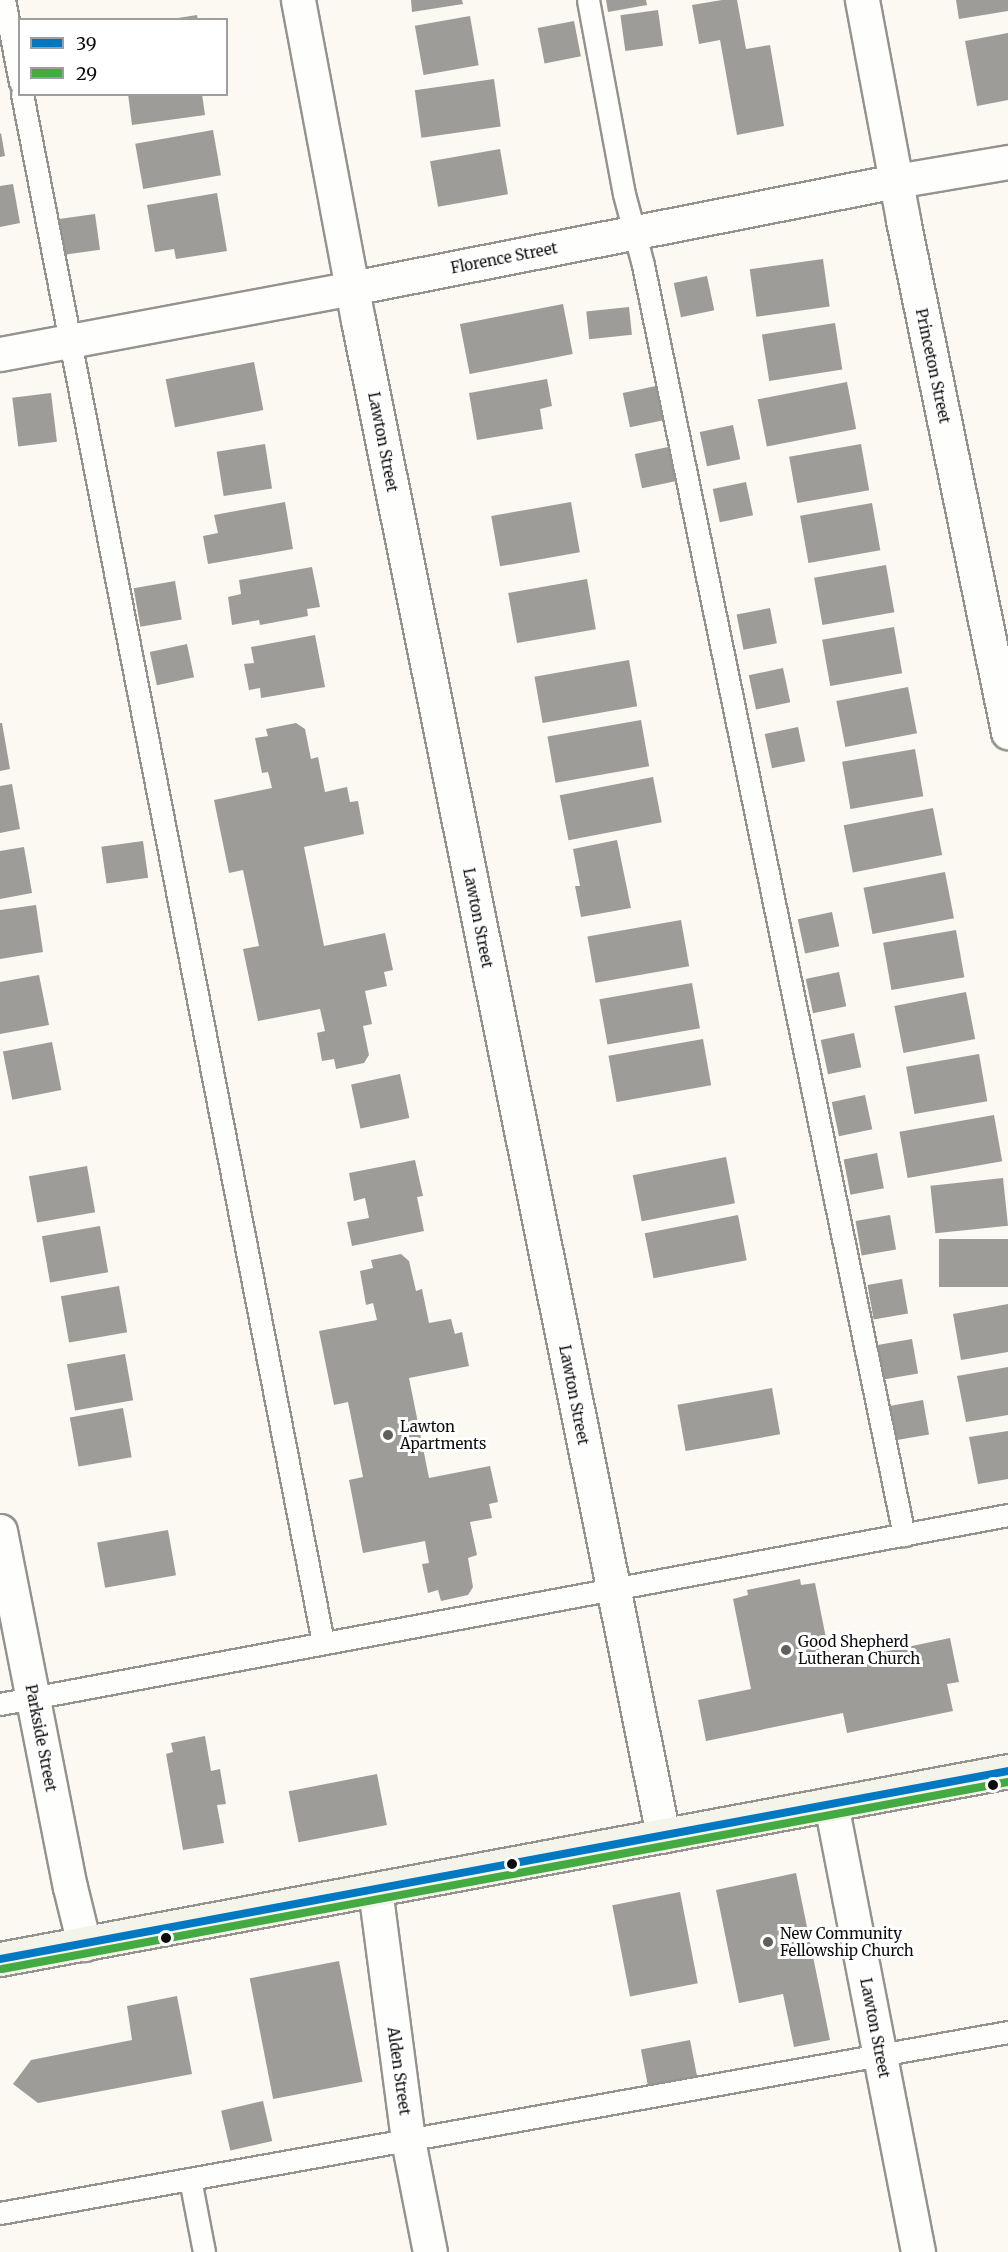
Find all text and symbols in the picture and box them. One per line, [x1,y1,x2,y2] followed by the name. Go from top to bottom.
[18,18,228,96] legend
[76,32,97,55] text: 39
[76,62,97,85] text: 29
[449,239,559,277] street label: Florence Street
[912,307,954,425] street label: Princeton Street
[364,391,402,493] street label: Lawton Street
[459,867,497,969] street label: Lawton Street
[555,1344,593,1446] street label: Lawton Street
[400,1417,486,1452] place label: Lawton Apartments
[381,1428,395,1442] marker: Lawton Apartments
[798,1632,920,1667] place label: Good Shepherd Lutheran Church
[779,1643,793,1657] marker: Good Shepherd Lutheran Church
[22,1683,60,1793] street label: Parkside Street
[987,1779,999,1791] unlabelled marker
[506,1858,518,1870] unlabelled marker
[780,1924,914,1959] place label: New Community Fellowship Church
[160,1932,172,1944] unlabelled marker
[761,1935,775,1949] marker: New Community Fellowship Church
[856,1977,894,2079] street label: Lawton Street
[384,2026,414,2116] street label: Alden Street

